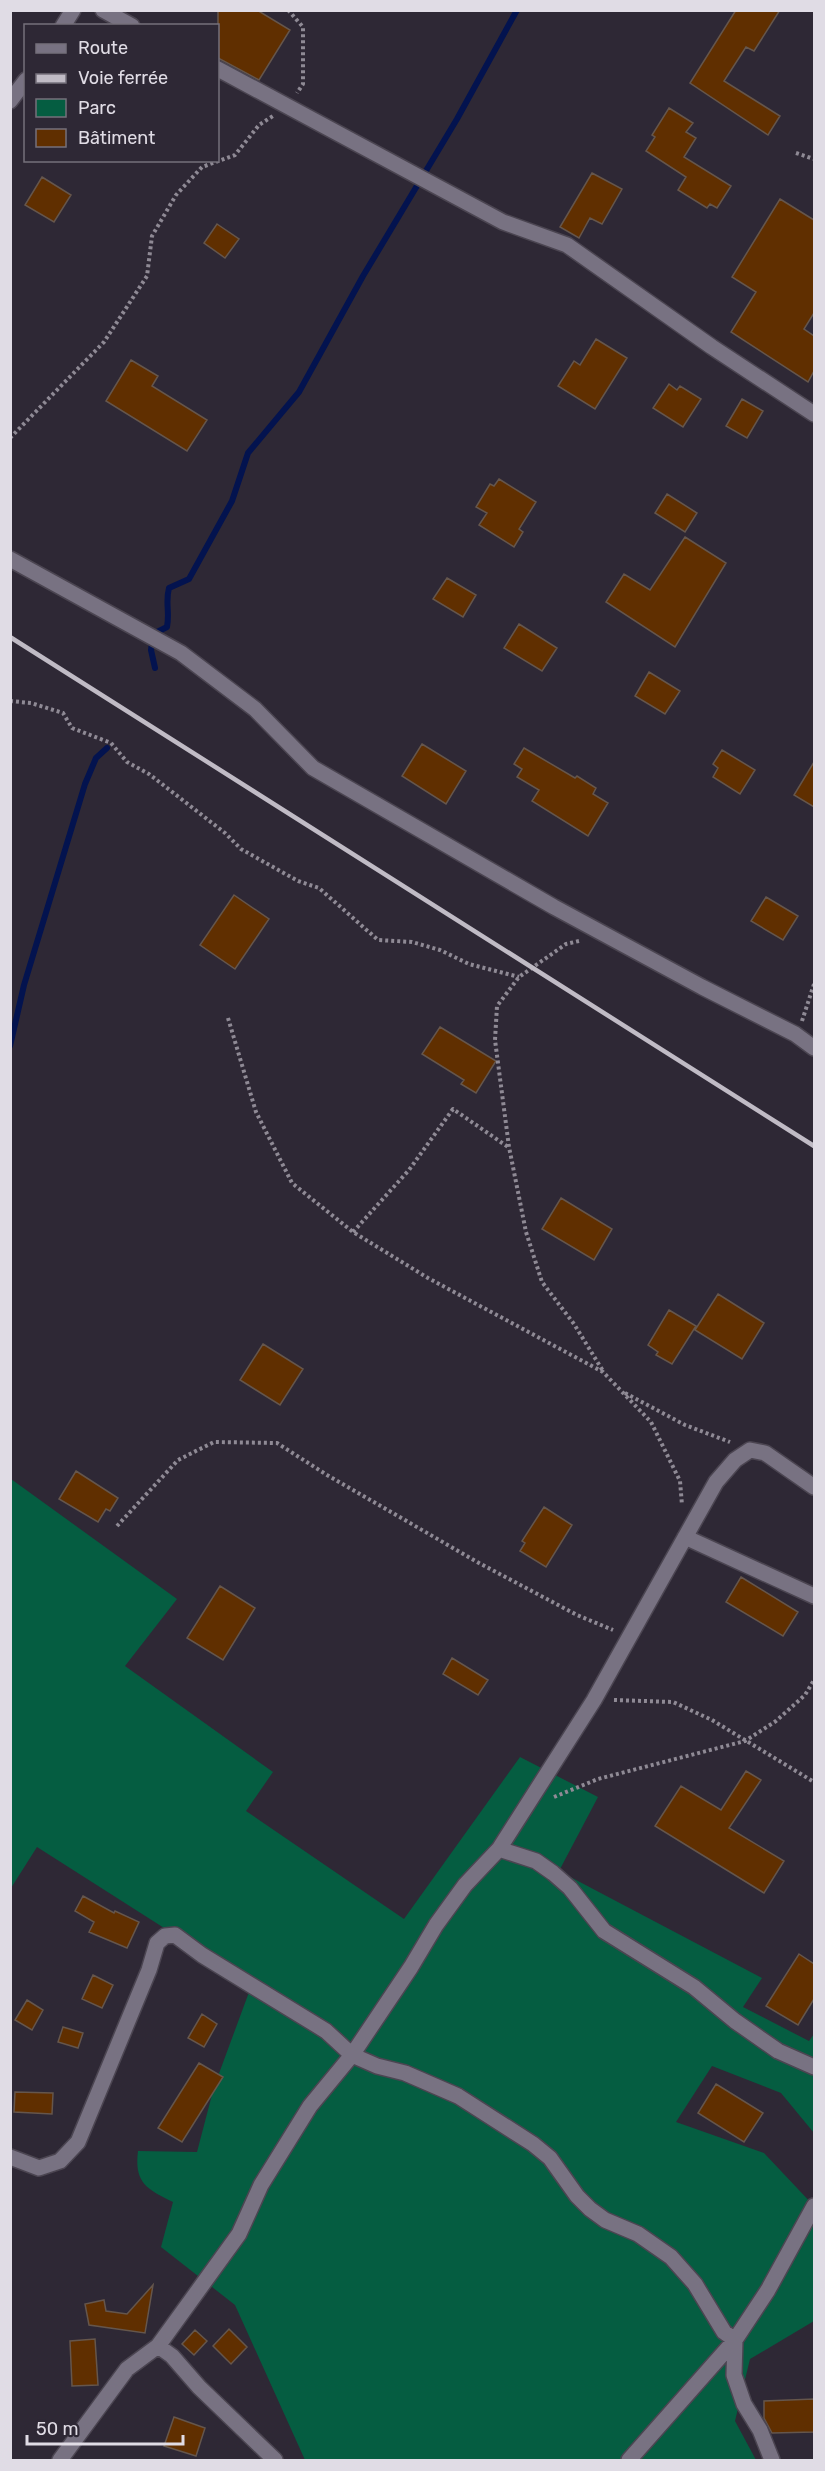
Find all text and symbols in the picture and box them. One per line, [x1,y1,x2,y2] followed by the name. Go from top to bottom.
[24,24,219,162] legend
[78,37,128,59] text: Route
[78,67,168,89] text: Voie ferrée
[78,97,116,119] text: Parc
[78,127,155,149] text: Bâtiment
[27,2408,183,2446] scale bar
[36,2418,79,2440] text: 50 m

